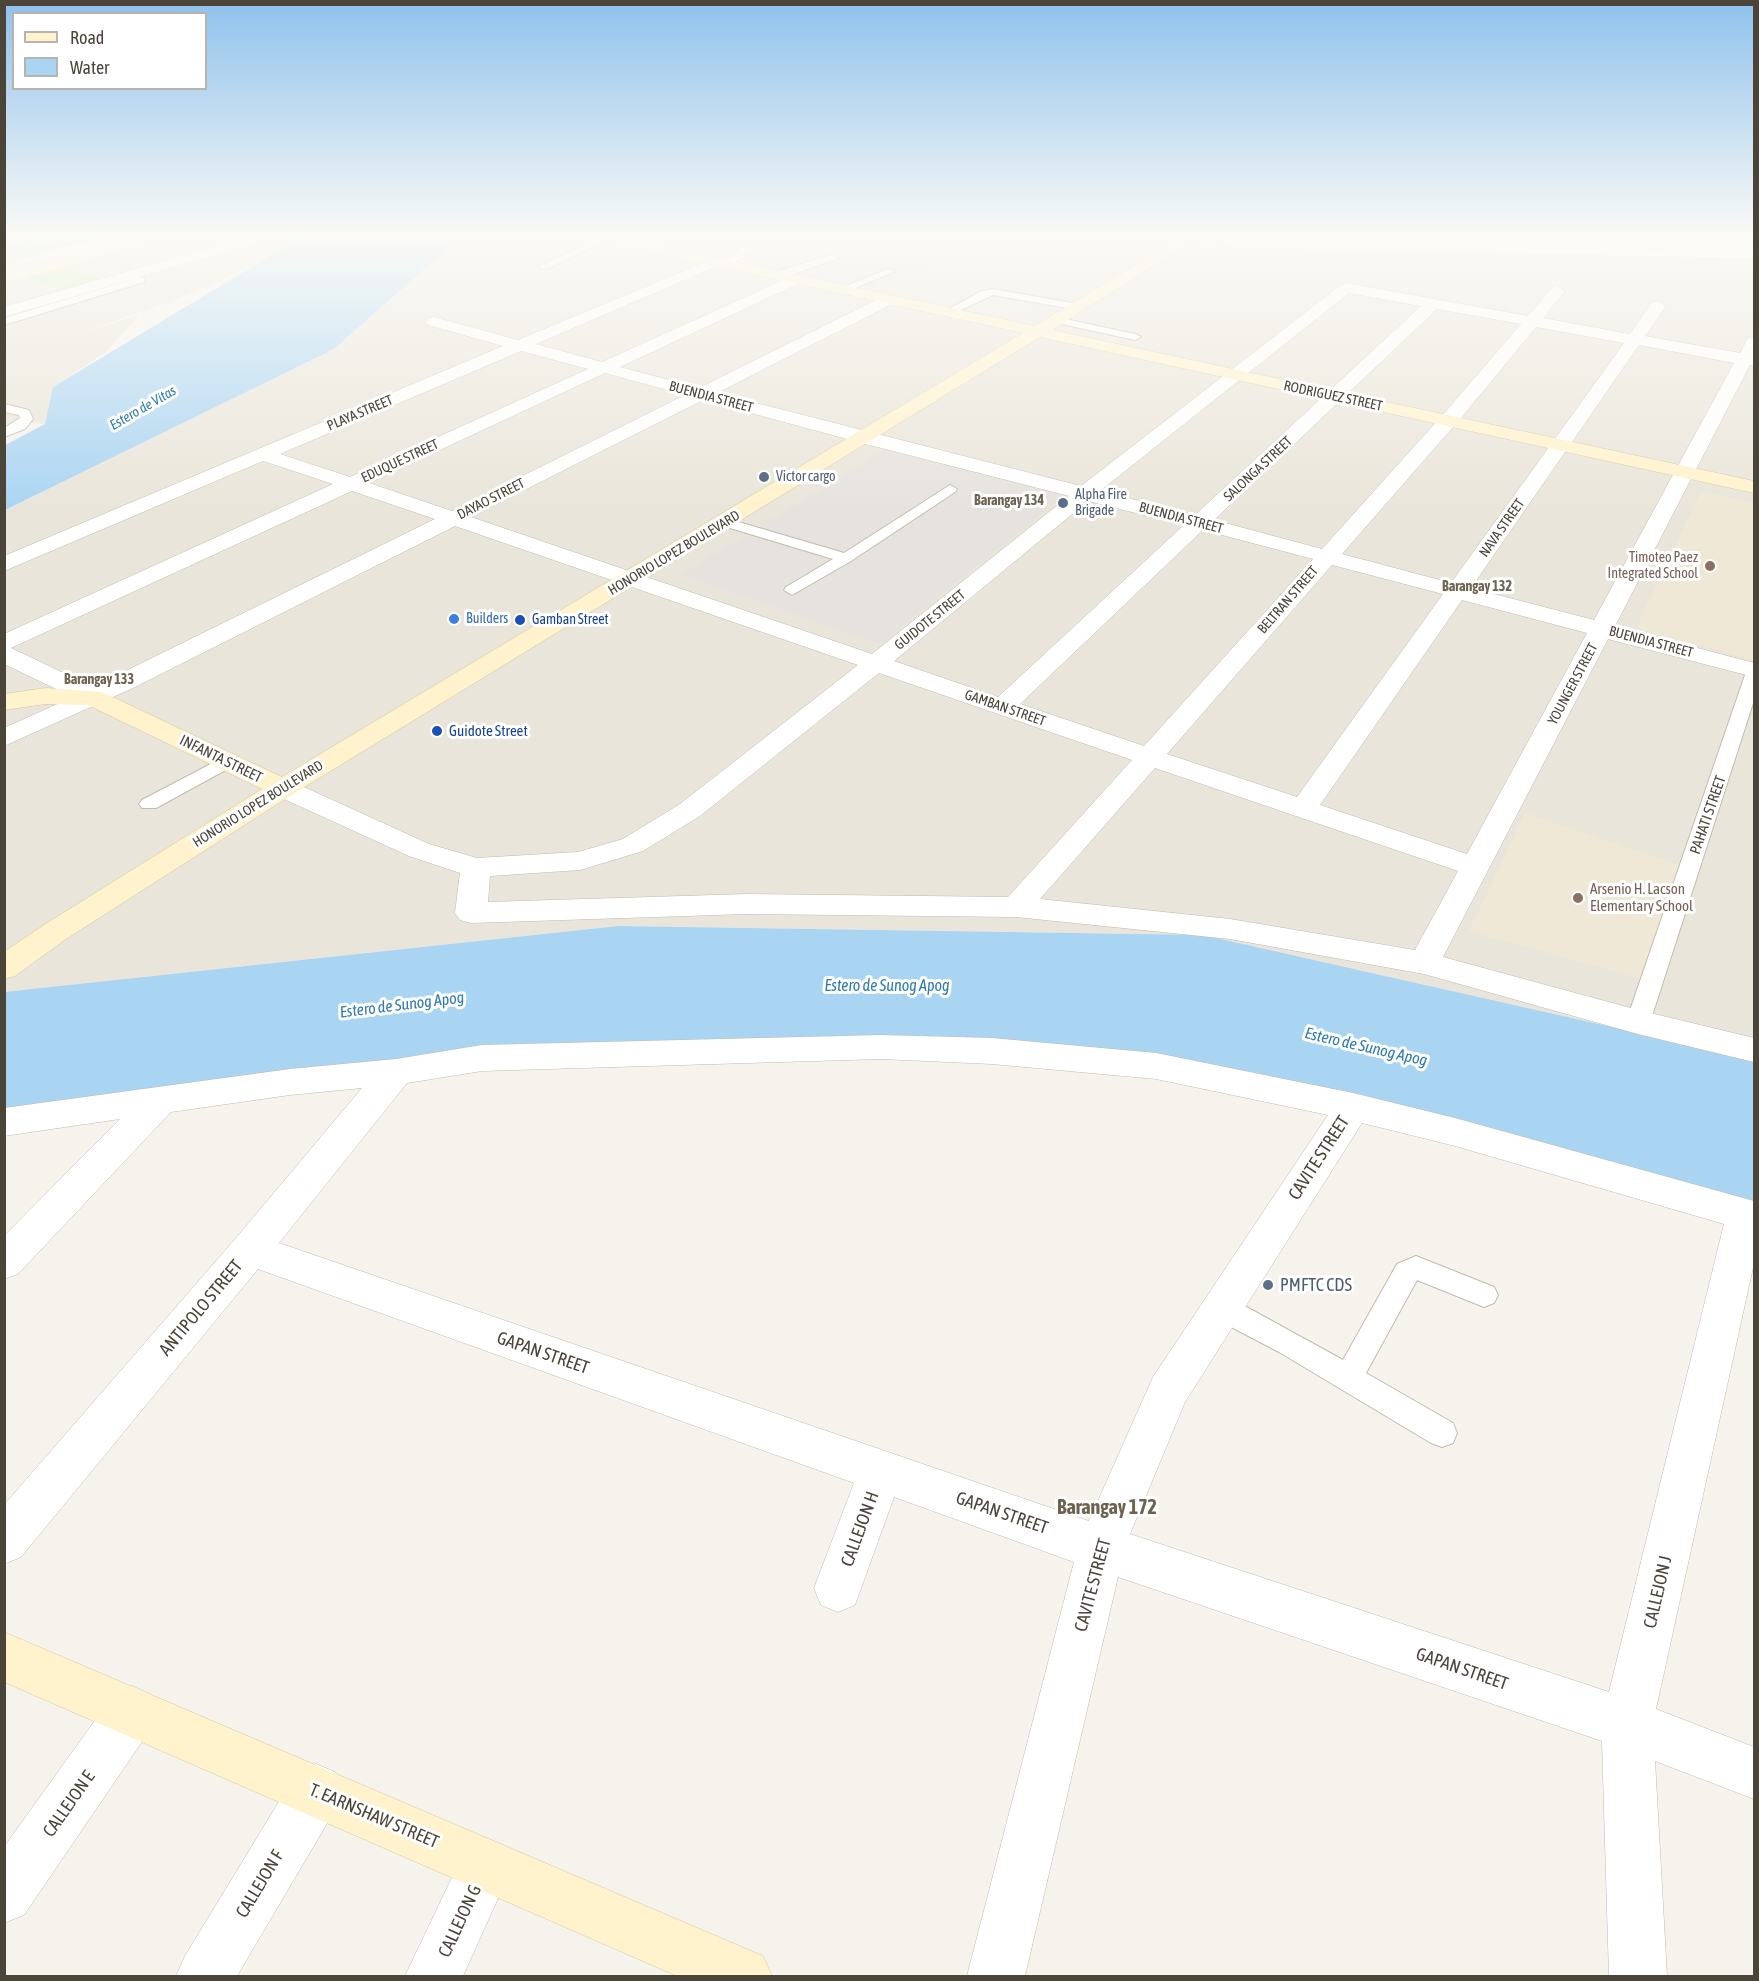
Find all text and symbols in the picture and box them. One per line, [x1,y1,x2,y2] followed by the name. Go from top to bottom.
[12,12,207,90] legend
[70,27,104,48] text: Road
[70,57,109,78] text: Water
[1282,377,1384,415] street label: RODRIGUEZ STREET
[667,378,755,416] street label: BUENDIA STREET
[107,382,179,434] water label: Estero de Vitas
[325,392,395,434] street label: PLAYA STREET
[1220,433,1296,505] street label: SALONGA STREET
[359,436,441,486] street label: EDUQUE STREET
[776,469,835,485] place label: Victor cargo
[757,470,771,484] marker: Victor cargo
[454,475,528,523] street label: DAYAO STREET
[1075,487,1127,520] place label: Alpha Fire Brigade
[974,493,1044,509] district label: Barangay 134
[1056,496,1070,510] marker: Alpha Fire Brigade
[1476,496,1528,560] street label: NAVA STREET
[1137,499,1225,537] street label: BUENDIA STREET
[605,507,743,599] street label: HONORIO LOPEZ BOULEVARD
[1608,550,1698,582] place label: Timoteo Paez Integrated School
[1703,559,1717,573] marker: Timoteo Paez Integrated School
[1254,563,1322,637] street label: BELTRAN STREET
[1442,579,1512,595] district label: Barangay 132
[891,586,969,654] street label: GUIDOTE STREET
[466,611,508,627] place label: Builders
[447,612,461,626] marker: Builders
[532,612,609,628] place label: Gamban Street
[513,613,527,627] marker: Gamban Street
[1607,623,1695,661] street label: BUENDIA STREET
[1544,640,1602,728] street label: YOUNGER STREET
[64,672,134,688] district label: Barangay 133
[962,686,1048,730] street label: GAMBAN STREET
[449,722,528,740] place label: Guidote Street
[430,724,444,738] marker: Guidote Street
[177,731,265,787] street label: INFANTA STREET
[190,757,326,851] street label: HONORIO LOPEZ BOULEVARD
[1686,773,1730,857] street label: PAHATI STREET
[1590,880,1693,915] place label: Arsenio H. Lacson Elementary School
[1571,891,1585,905] marker: Arsenio H. Lacson Elementary School
[824,976,950,996] water label: Estero de Sunog Apog
[339,988,465,1022] water label: Estero de Sunog Apog
[1303,1024,1429,1070] water label: Estero de Sunog Apog
[1284,1112,1354,1204] street label: CAVITE STREET
[155,1256,247,1360] street label: ANTIPOLO STREET
[1280,1274,1352,1296] place label: PMFTC CDS
[1261,1278,1275,1292] marker: PMFTC CDS
[494,1327,592,1379] street label: GAPAN STREET
[953,1487,1051,1539] street label: GAPAN STREET
[836,1489,884,1569] street label: CALLEJON H
[1057,1496,1157,1520] district label: Barangay 172
[1070,1536,1116,1634] street label: CAVITE STREET
[1639,1554,1677,1630] street label: CALLEJON J
[1413,1643,1511,1695] street label: GAPAN STREET
[38,1767,100,1841] street label: CALLEJON E
[306,1779,442,1853] street label: T. EARNSHAW STREET
[231,1846,289,1922] street label: CALLEJON F
[434,1881,486,1961] street label: CALLEJON G

